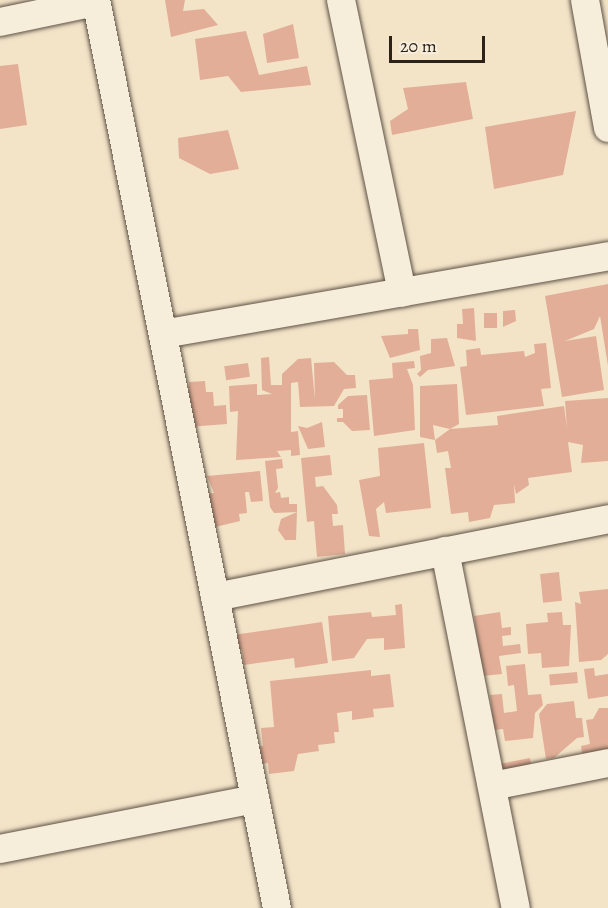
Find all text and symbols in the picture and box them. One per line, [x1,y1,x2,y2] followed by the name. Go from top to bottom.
[392,24,488,62] scale bar
[400,34,437,58] text: 20 m

